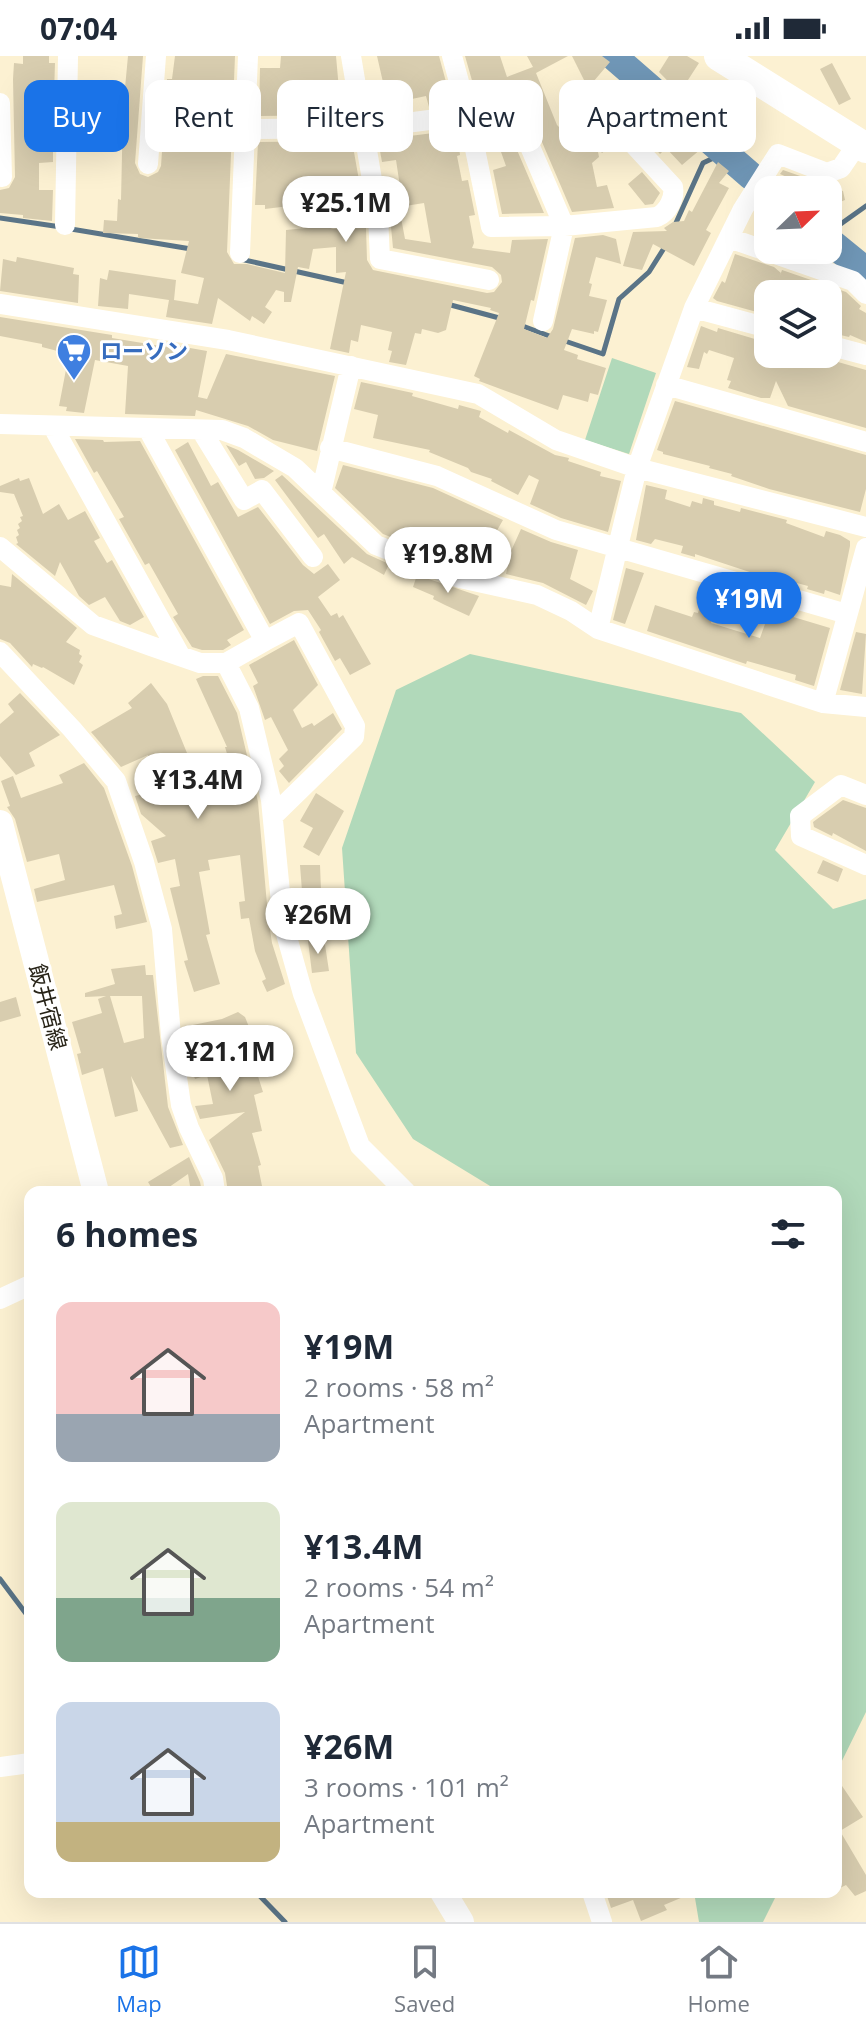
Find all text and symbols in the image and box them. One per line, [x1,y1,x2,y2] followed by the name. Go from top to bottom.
[40,8,117,49] text: 07:04
[24,80,129,152] chip: Buy
[145,80,261,152] chip: Rent
[277,80,413,152] chip: Filters
[429,80,543,152] chip: New
[559,80,756,152] chip: Apartment
[281,176,411,244] pin: ¥25.1M
[754,176,842,264] north arrow
[754,176,842,368] map controls
[300,184,392,220] text: ¥25.1M
[754,280,842,368] button: layers
[55,332,93,382] supermarket icon: ローソン
[100,335,188,365] place label: ローソン
[383,527,513,595] pin: ¥19.8M
[402,535,494,571] text: ¥19.8M
[702,572,796,640] pin: ¥19M
[714,580,784,616] text: ¥19M
[133,753,263,821] pin: ¥13.4M
[152,761,244,797] text: ¥13.4M
[271,888,365,956] pin: ¥26M
[283,896,353,932] text: ¥26M
[23,960,75,1053] street label: 飯井宿線
[165,1025,295,1093] pin: ¥21.1M
[184,1033,276,1069] text: ¥21.1M
[56,1211,198,1257] text: 6 homes
[766,1212,810,1256] icon: filters
[304,1323,394,1369] text: ¥19M
[120,1334,216,1430] icon: home
[304,1369,494,1405] text: 2 rooms · 58 m²
[304,1405,435,1441] text: Apartment
[304,1523,424,1569] text: ¥13.4M
[120,1534,216,1630] icon: home
[304,1569,494,1605] text: 2 rooms · 54 m²
[304,1605,435,1641] text: Apartment
[304,1723,394,1769] text: ¥26M
[120,1734,216,1830] icon: home
[304,1769,509,1805] text: 3 rooms · 101 m²
[304,1805,435,1841] text: Apartment
[116,1940,162,2018] tab: Map
[394,1940,455,2018] tab: Saved
[688,1940,750,2018] tab: Home

